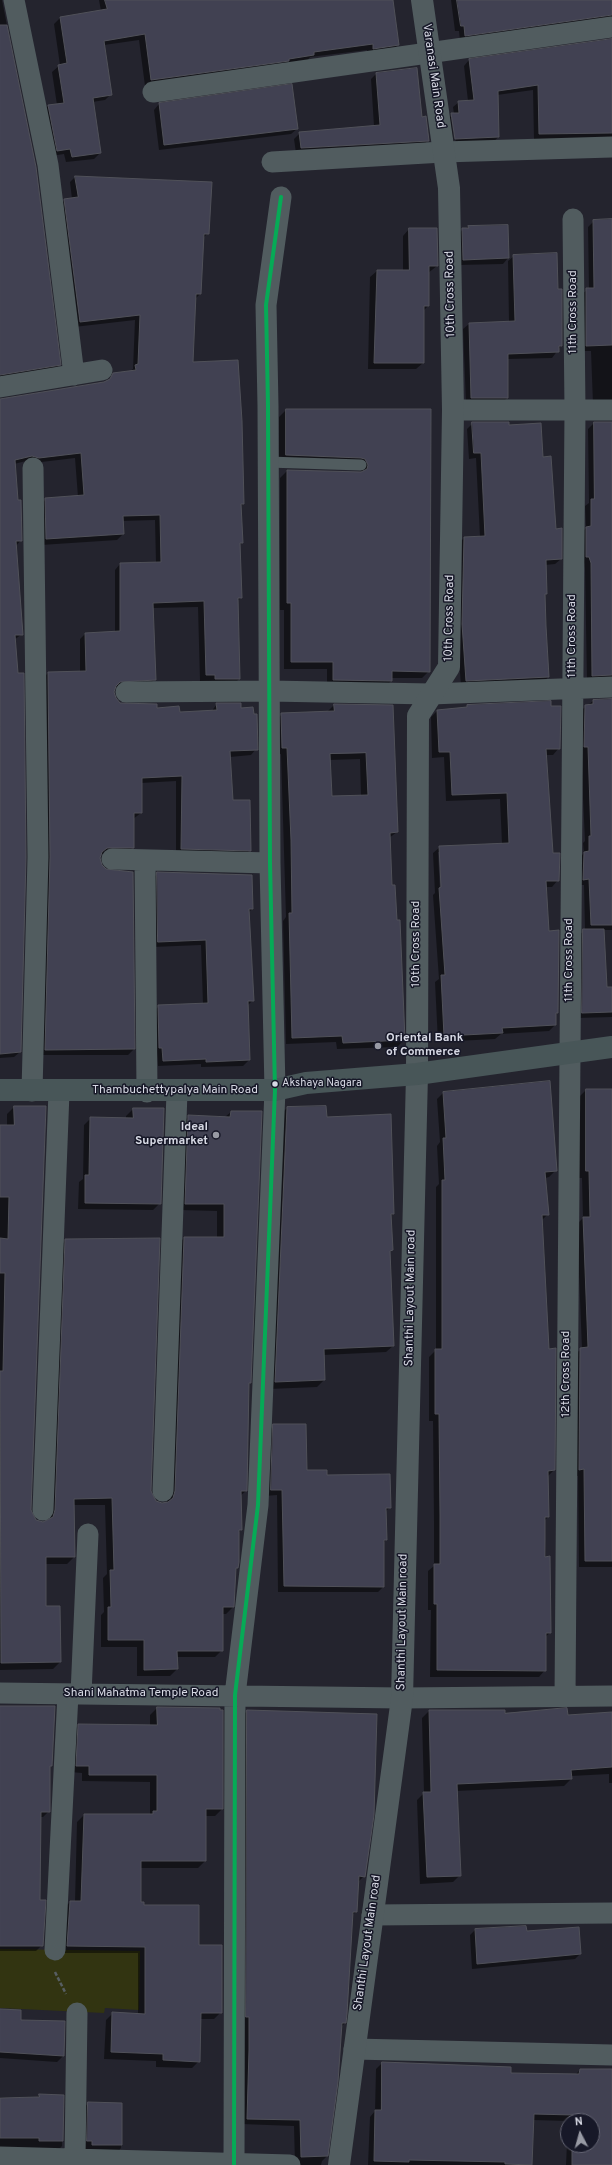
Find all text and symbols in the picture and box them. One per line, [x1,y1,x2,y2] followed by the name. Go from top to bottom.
[419,23,447,129] street label: Varanasi Main Road
[443,251,459,337] street label: 10th Cross Road
[567,270,581,354] street label: 11th Cross Road
[442,575,458,661] street label: 10th Cross Road
[566,594,580,678] street label: 11th Cross Road
[410,901,424,987] street label: 10th Cross Road
[563,918,577,1002] street label: 11th Cross Road
[386,1032,463,1060] place label: Oriental Bank of Commerce
[373,1041,383,1051] marker: Oriental Bank of Commerce
[282,1077,362,1091] place label: Akshaya Nagara
[270,1079,280,1089] marker: Akshaya Nagara
[92,1084,258,1098] street label: Thambuchettypalya Main Road
[135,1121,208,1149] place label: Ideal Supermarket
[211,1130,221,1140] marker: Ideal Supermarket
[403,1230,419,1366] street label: Shanthi Layout Main road
[560,1331,574,1417] street label: 12th Cross Road
[395,1554,411,1690] street label: Shanthi Layout Main road
[64,1687,218,1701] street label: Shani Mahatma Temple Road
[351,1874,385,2012] street label: Shanthi Layout Main road
[560,2113,600,2153] north arrow
[574,2115,584,2129] text: N

